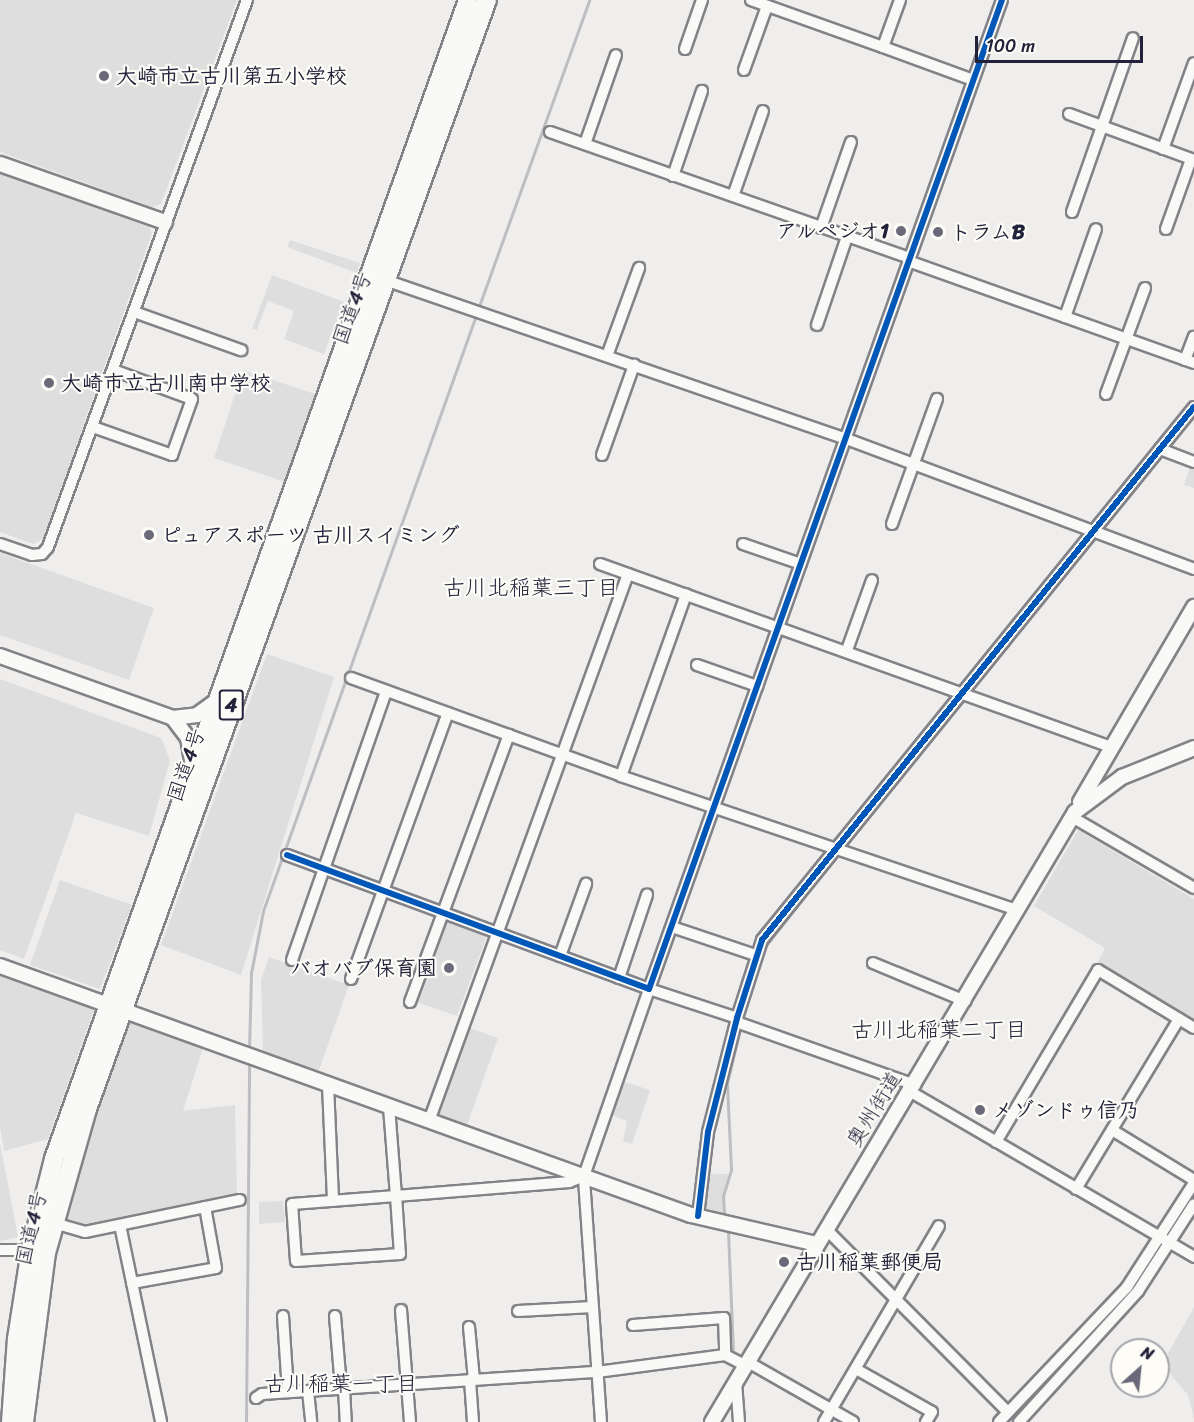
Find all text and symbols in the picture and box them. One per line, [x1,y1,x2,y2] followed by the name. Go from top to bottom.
[978,24,1146,62] scale bar
[986,30,1035,62] text: 100 m
[116,63,347,89] place label: 大崎市立古川第五小学校
[97,69,111,83] marker: 大崎市立古川第五小学校
[775,218,889,244] place label: アルペジオ1
[950,219,1026,245] place label: トラムB
[894,224,908,238] marker: アルペジオ1
[931,225,945,239] marker: トラムB
[327,268,377,348] street label: 国道4号
[61,370,271,396] place label: 大崎市立古川南中学校
[42,376,56,390] marker: 大崎市立古川南中学校
[161,522,460,548] place label: ピュアスポーツ 古川スイミング
[142,528,156,542] marker: ピュアスポーツ 古川スイミング
[443,575,619,601] district label: 古川北稲葉三丁目
[218,688,244,722] road number: 4
[162,725,210,805] street label: 国道4号
[290,955,437,981] place label: バオバブ保育園
[442,961,456,975] marker: バオバブ保育園
[851,1017,1027,1043] district label: 古川北稲葉二丁目
[841,1067,907,1151] street label: 奥州街道
[992,1097,1139,1123] place label: メゾンドゥ信乃
[973,1103,987,1117] marker: メゾンドゥ信乃
[10,1188,52,1268] street label: 国道4号
[796,1249,943,1275] place label: 古川稲葉郵便局
[777,1255,791,1269] marker: 古川稲葉郵便局
[1110,1338,1170,1398] north arrow
[1136,1338,1159,1369] text: N
[264,1371,418,1397] district label: 古川稲葉一丁目

